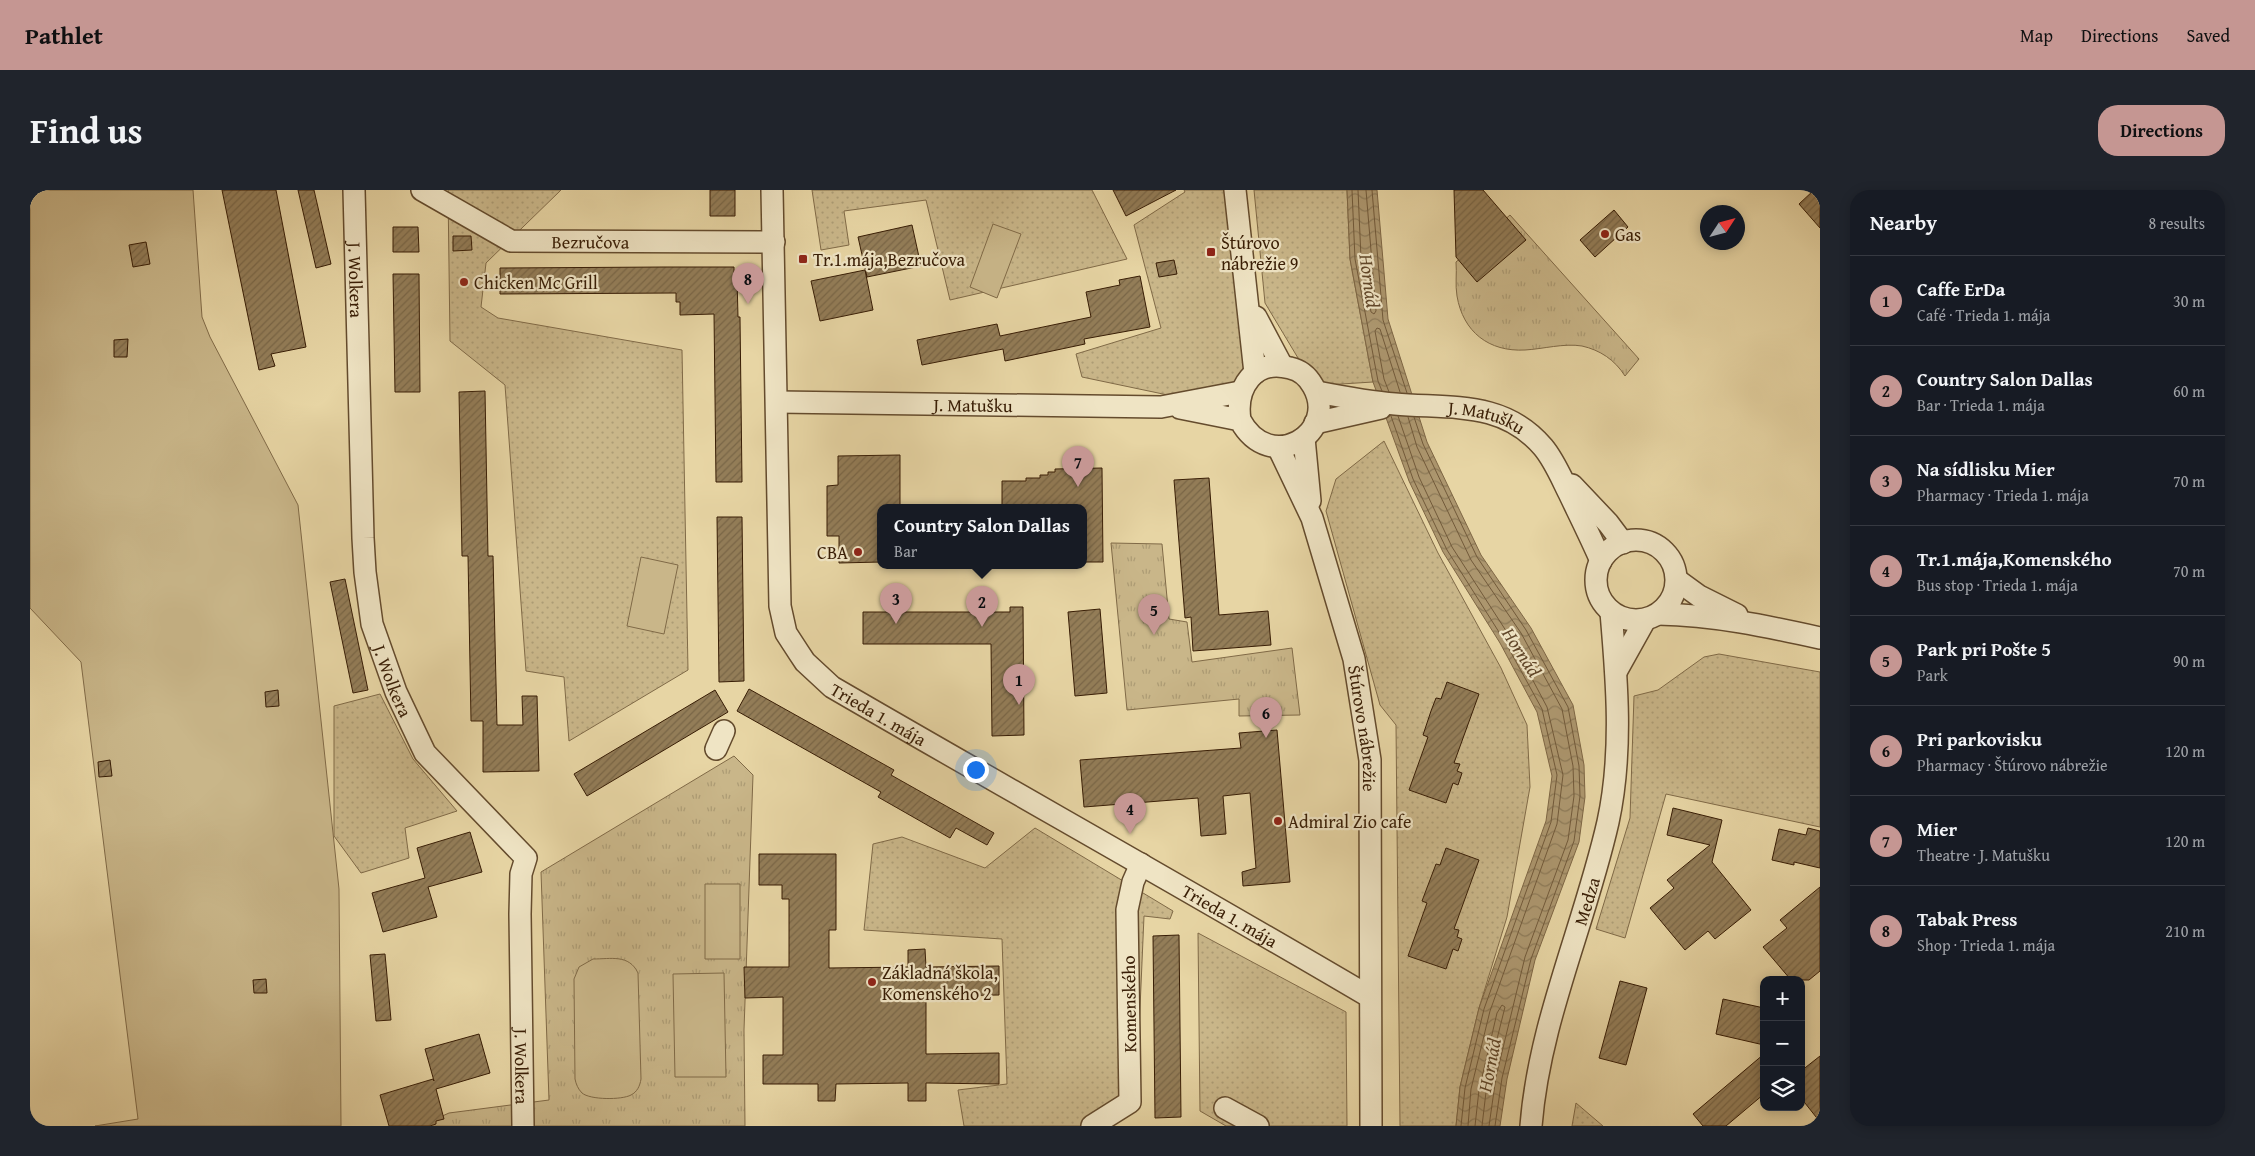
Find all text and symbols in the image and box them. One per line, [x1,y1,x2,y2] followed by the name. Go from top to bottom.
[25,18,103,53] text: Pathlet
[2020,22,2053,49] text: Map
[2081,22,2158,49] text: Directions
[2186,22,2230,49] text: Saved
[30,105,143,156] text: Find us
[2098,105,2225,156] button: Directions
[1700,205,1745,250] north arrow
[1870,207,1937,238] text: Nearby
[2148,211,2205,235] text: 8 results
[1615,221,1641,248] place label: Gas
[552,228,630,255] street label: Bezručova
[1599,228,1611,240] marker: Gas
[1221,229,1299,277] place label: Štúrovo nábrežie 9
[342,240,371,319] street label: J. Wolkera
[813,246,966,273] place label: Tr.1.mája,Bezručova
[1205,246,1217,258] marker: Štúrovo nábrežie 9
[1352,251,1388,310] water label: Hornád
[797,253,809,265] marker: Tr.1.mája,Bezručova
[732,263,764,304] pin: 8
[474,269,598,296] place label: Chicken Mc Grill
[1917,275,2005,303] text: Caffe ErDa
[458,276,470,288] marker: Chicken Mc Grill
[1882,289,1890,313] text: 1
[2173,289,2205,313] text: 30 m
[1917,303,2050,327] text: Café · Trieda 1. mája
[1917,365,2093,393] text: Country Salon Dallas
[1882,379,1890,403] text: 2
[2173,379,2205,403] text: 60 m
[931,391,1013,419] street label: J. Matušku
[1445,393,1531,440] street label: J. Matušku
[1917,393,2045,417] text: Bar · Trieda 1. mája
[1062,446,1094,487] pin: 7
[1917,455,2055,483] text: Na sídlisku Mier
[1882,469,1890,493] text: 3
[2173,469,2205,493] text: 70 m
[1917,483,2089,507] text: Pharmacy · Trieda 1. mája
[877,504,1087,569] popup
[894,511,1070,539] text: Country Salon Dallas
[817,539,848,566] place label: CBA
[894,539,917,563] text: Bar
[1917,545,2112,573] text: Tr.1.mája,Komenského
[852,546,864,558] marker: CBA
[1882,559,1890,583] text: 4
[2173,559,2205,583] text: 70 m
[1917,573,2078,597] text: Bus stop · Trieda 1. mája
[880,583,912,624] pin: 3
[966,586,998,627] pin: 2
[1138,594,1170,635] pin: 5
[1495,621,1549,682] water label: Hornád
[1917,635,2051,663] text: Park pri Pošte 5
[366,639,420,722] street label: J. Wolkera
[1882,649,1890,673] text: 5
[2173,649,2205,673] text: 90 m
[1342,663,1384,792] street label: Štúrovo nábrežie
[1917,663,1948,687] text: Park
[1003,664,1035,705] pin: 1
[826,676,932,753] street label: Trieda 1. mája
[1250,697,1282,738] pin: 6
[1917,725,2042,753] text: Pri parkovisku
[1882,739,1890,763] text: 6
[2165,739,2205,763] text: 120 m
[1917,753,2107,777] text: Pharmacy · Štúrovo nábrežie
[963,757,989,783] your location
[1114,793,1146,834] pin: 4
[1288,808,1412,835] place label: Admiral Zio cafe
[1272,815,1284,827] marker: Admiral Zio cafe
[1917,815,1957,843] text: Mier
[1882,829,1890,853] text: 7
[2165,829,2205,853] text: 120 m
[1917,843,2050,867] text: Theatre · J. Matušku
[1566,873,1607,929] street label: Medza
[1177,877,1283,954] street label: Trieda 1. mája
[1917,905,2017,933] text: Tabak Press
[1882,919,1890,943] text: 8
[2165,919,2205,943] text: 210 m
[1917,933,2055,957] text: Shop · Trieda 1. mája
[1115,955,1143,1053] street label: Komenského
[882,959,998,1007] place label: Základná škola, Komenského 2
[866,976,878,988] marker: Základná škola, Komenského 2
[1760,976,1805,1111] map controls
[1760,976,1805,1021] button: +
[1760,1021,1805,1066] button: −
[508,1026,536,1105] street label: J. Wolkera
[1470,1036,1508,1095] water label: Hornád
[1760,1066,1805,1111] button: layers

